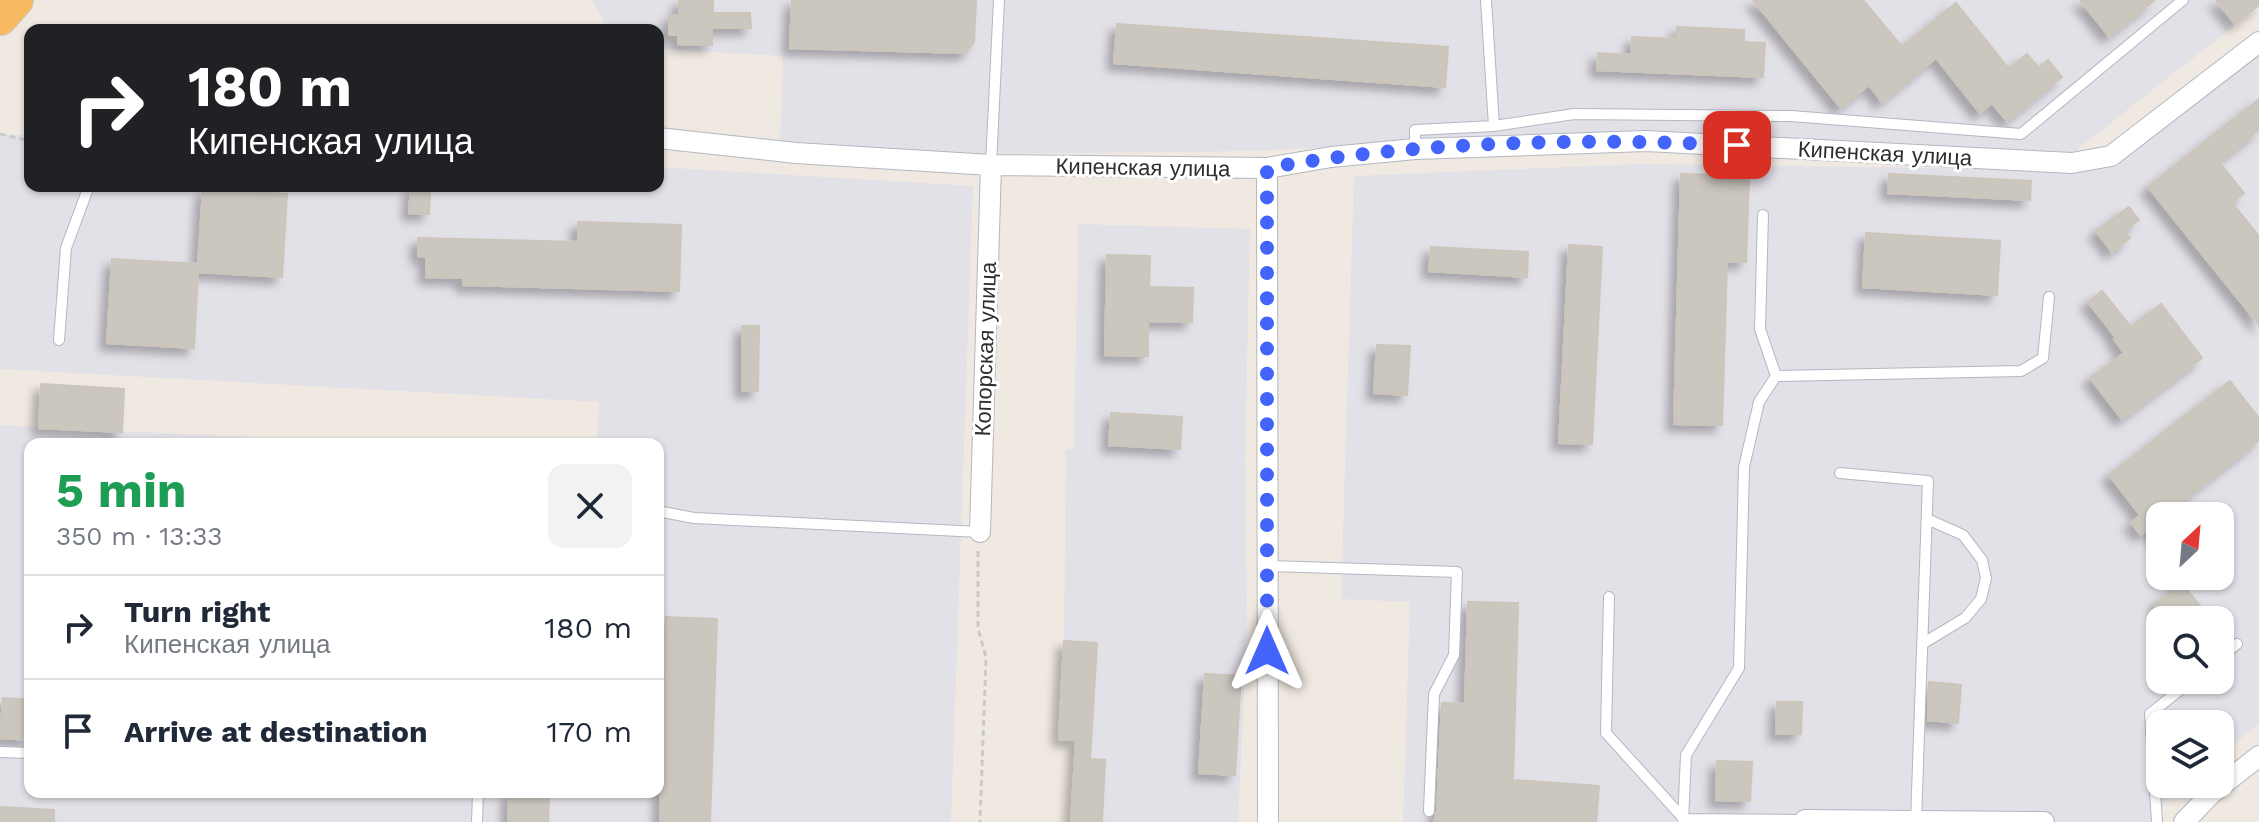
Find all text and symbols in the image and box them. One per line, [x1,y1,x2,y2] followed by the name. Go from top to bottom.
[188,54,352,120] text: 180 m
[56,56,160,160] icon: right
[1703,111,1771,179] pin
[188,121,474,163] text: Кипенская улица
[1715,123,1759,167] icon: arrive
[1797,136,1974,171] street label: Кипенская улица
[1055,153,1231,182] street label: Кипенская улица
[970,261,1001,437] street label: Копорская улица
[56,462,187,519] text: 5 min
[548,464,632,548] button: close
[2146,502,2234,590] north arrow
[2146,502,2234,798] map controls
[56,521,223,551] text: 350 m · 13:33
[124,594,270,629] text: Turn right
[56,605,100,649] icon: right
[2146,606,2234,694] button: search
[1225,609,1309,693] position arrow
[544,610,632,645] text: 180 m
[124,629,330,659] text: Кипенская улица
[56,709,100,753] icon: arrive
[2146,710,2234,798] button: layers
[124,714,428,749] text: Arrive at destination
[547,714,632,749] text: 170 m

